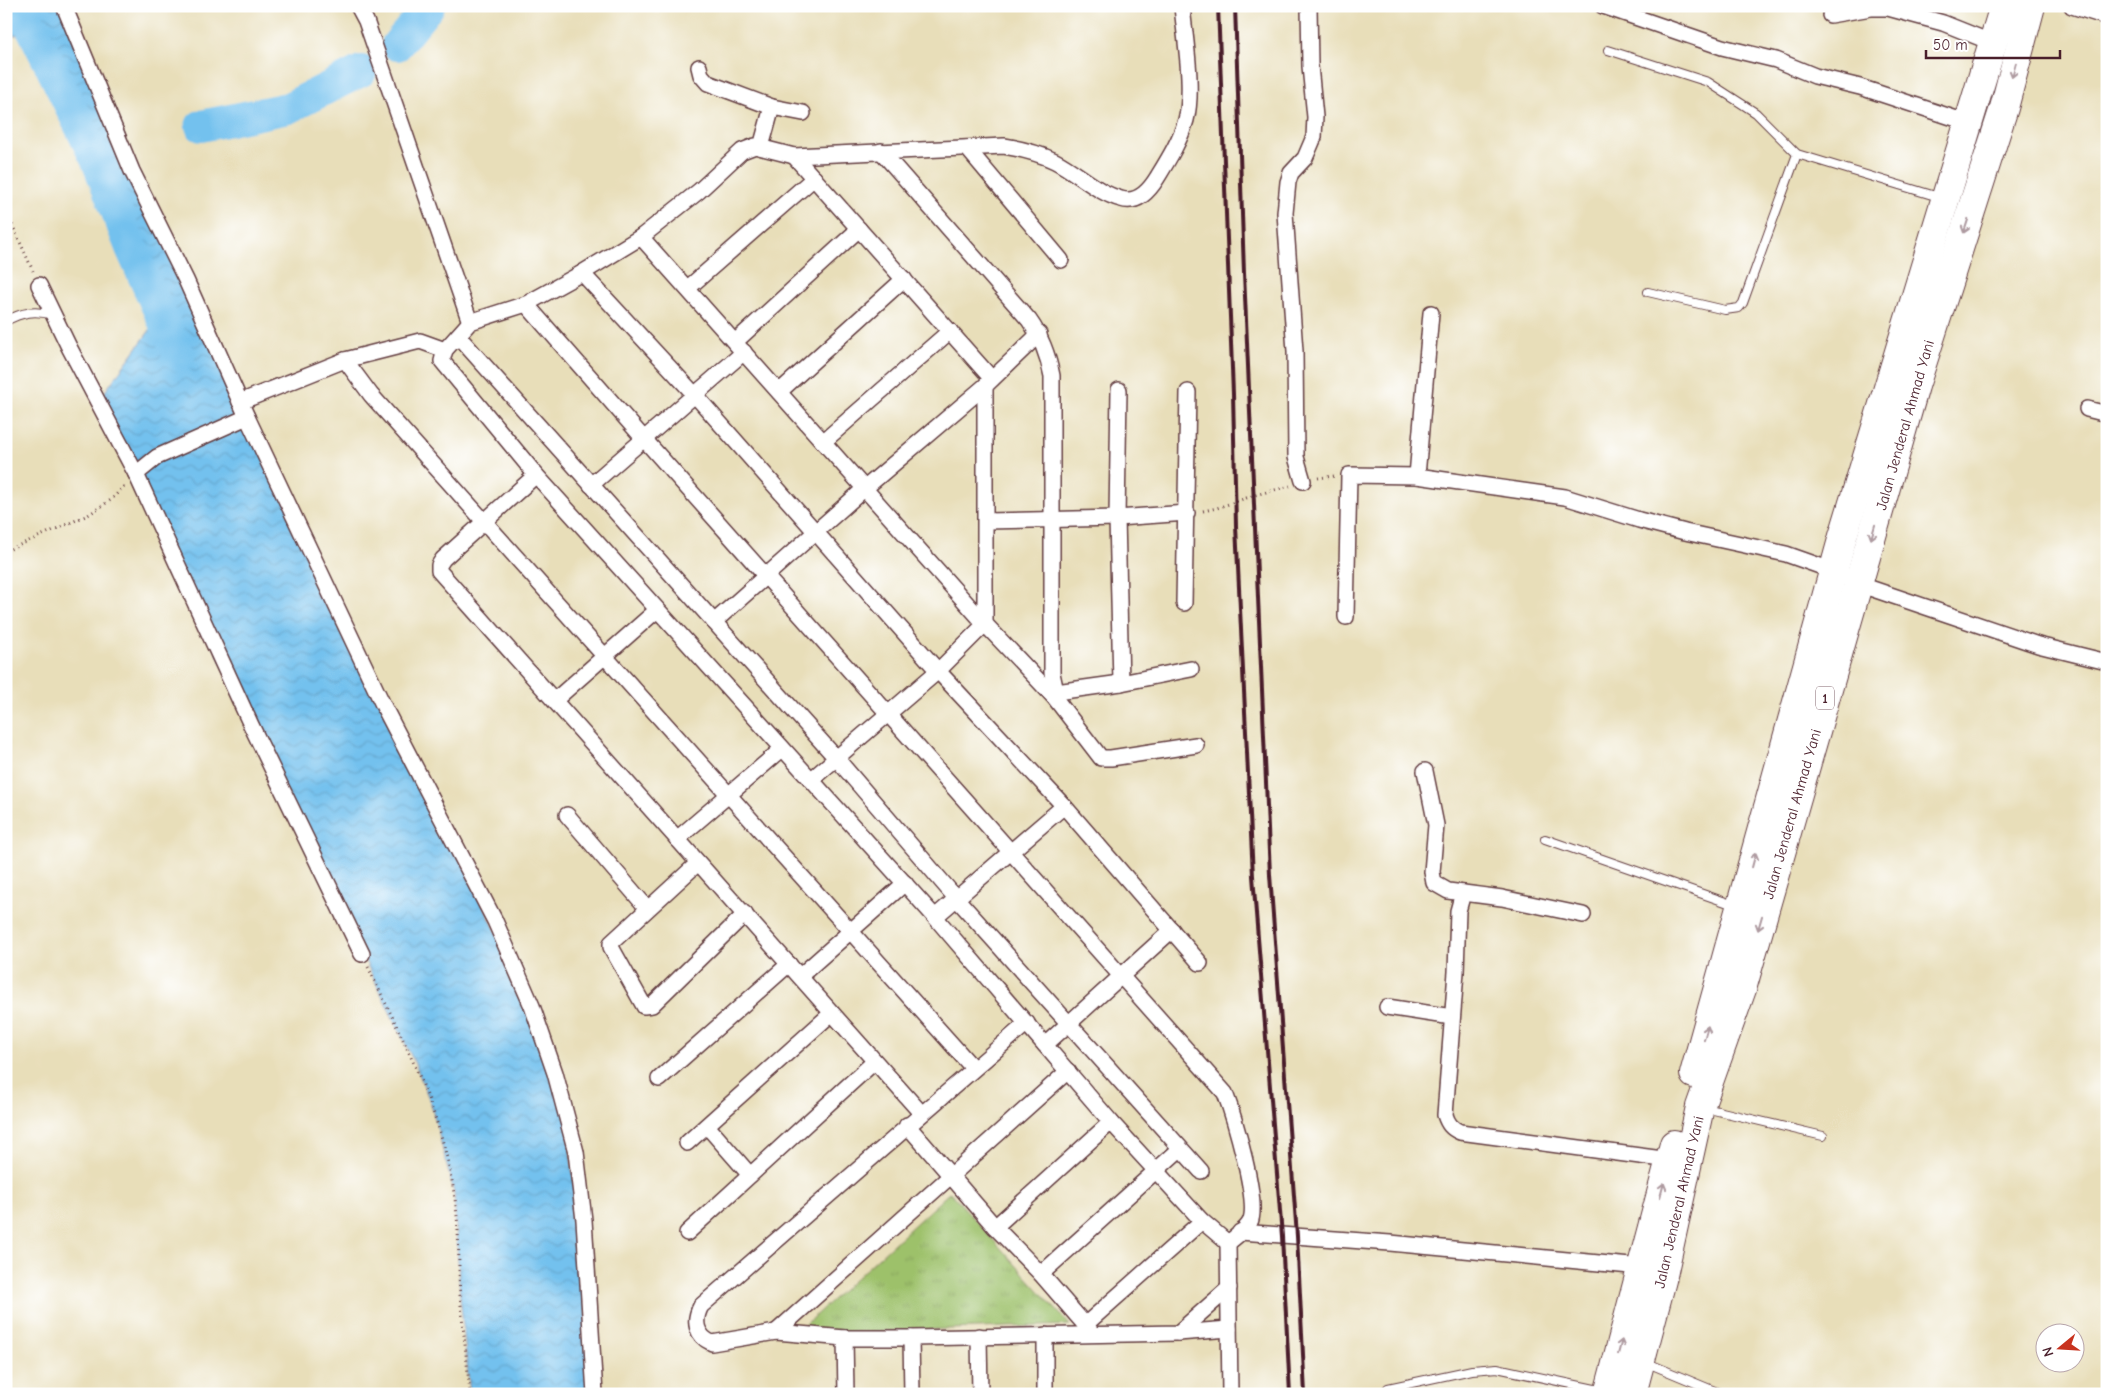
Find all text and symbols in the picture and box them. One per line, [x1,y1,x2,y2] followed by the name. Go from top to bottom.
[1926,28,2059,60] scale bar
[1933,36,1968,54] text: 50 m
[2009,62,2018,78] one-way arrow
[1961,217,1970,233] one-way arrow
[1872,338,1938,512] street label: Jalan Jenderal Ahmad Yani
[1868,523,1878,539] one-way arrow
[1816,686,1834,710] road number: 1
[1759,727,1825,901] street label: Jalan Jenderal Ahmad Yani
[1750,852,1759,868] one-way arrow
[1755,915,1765,931] one-way arrow
[1701,1025,1711,1041] one-way arrow
[1650,1114,1708,1290] street label: Jalan Jenderal Ahmad Yani
[1658,1182,1667,1198] one-way arrow
[2036,1322,2086,1372] north arrow
[1616,1339,1625,1355] one-way arrow
[2039,1345,2058,1359] text: N

